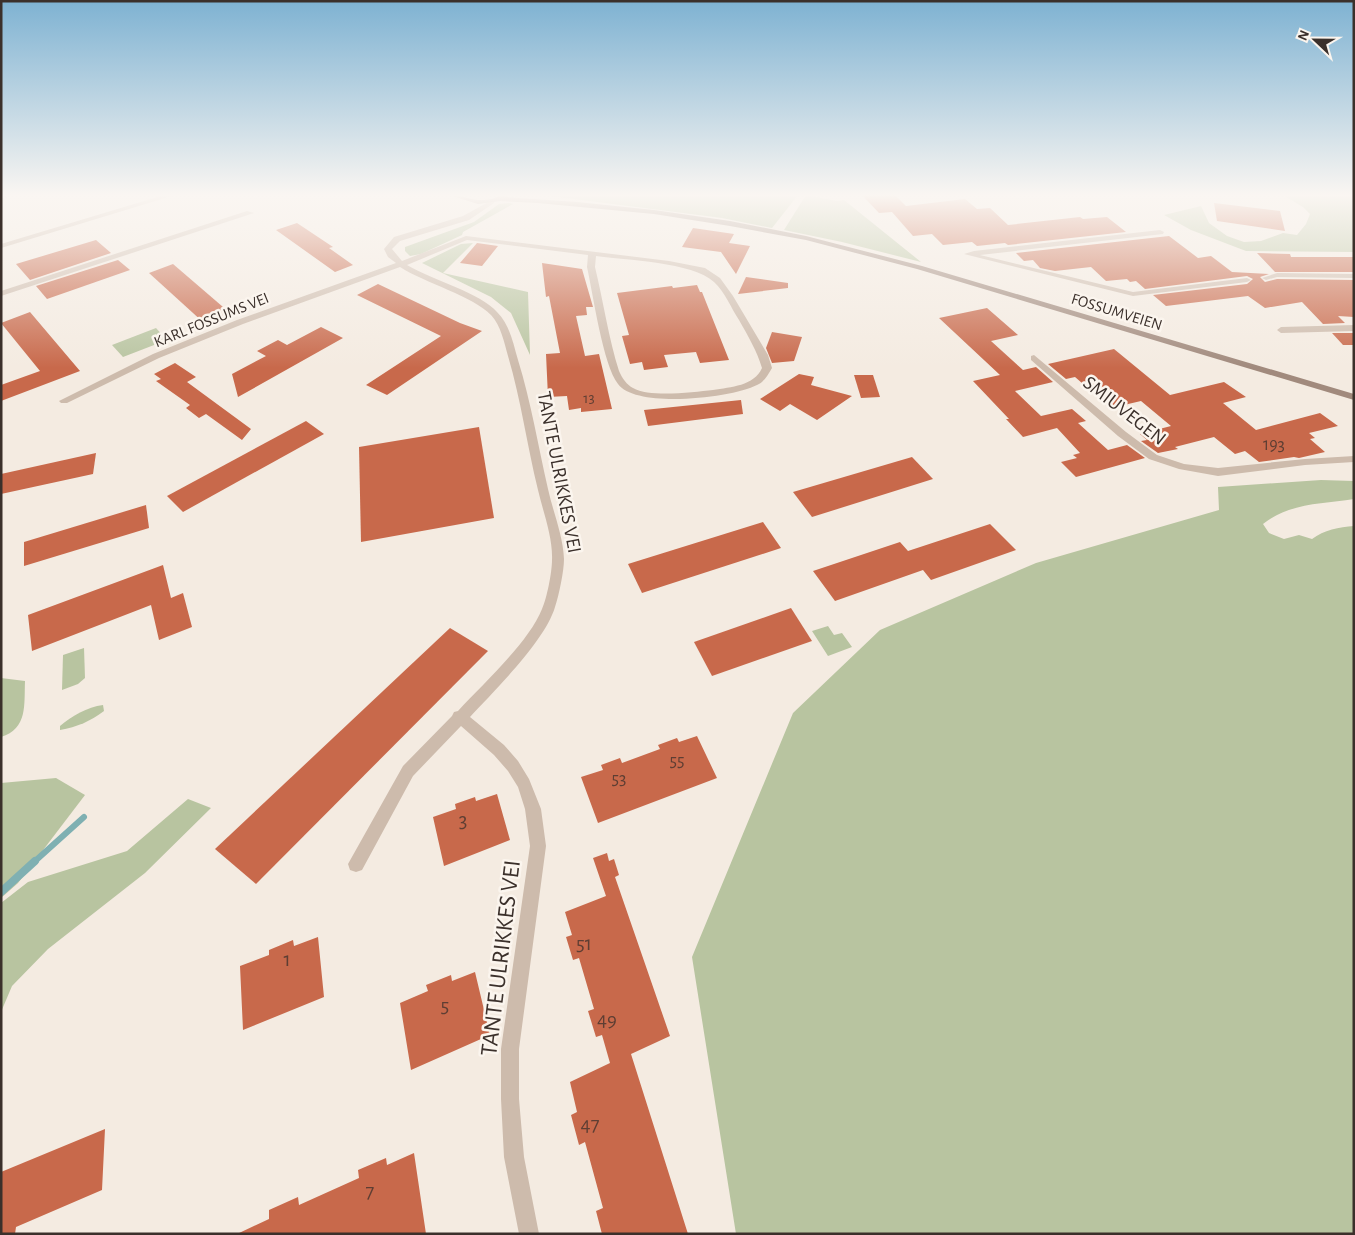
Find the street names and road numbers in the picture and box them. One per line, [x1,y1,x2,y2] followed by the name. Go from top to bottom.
[152,290,271,350] street label: KARL FOSSUMS VEI
[1069,291,1164,333] street label: FOSSUMVEIEN
[1079,372,1170,449] street label: SMIUVEGEN
[534,390,585,555] street label: TANTE ULRIKKES VEI
[477,859,525,1057] street label: TANTE ULRIKKES VEI

